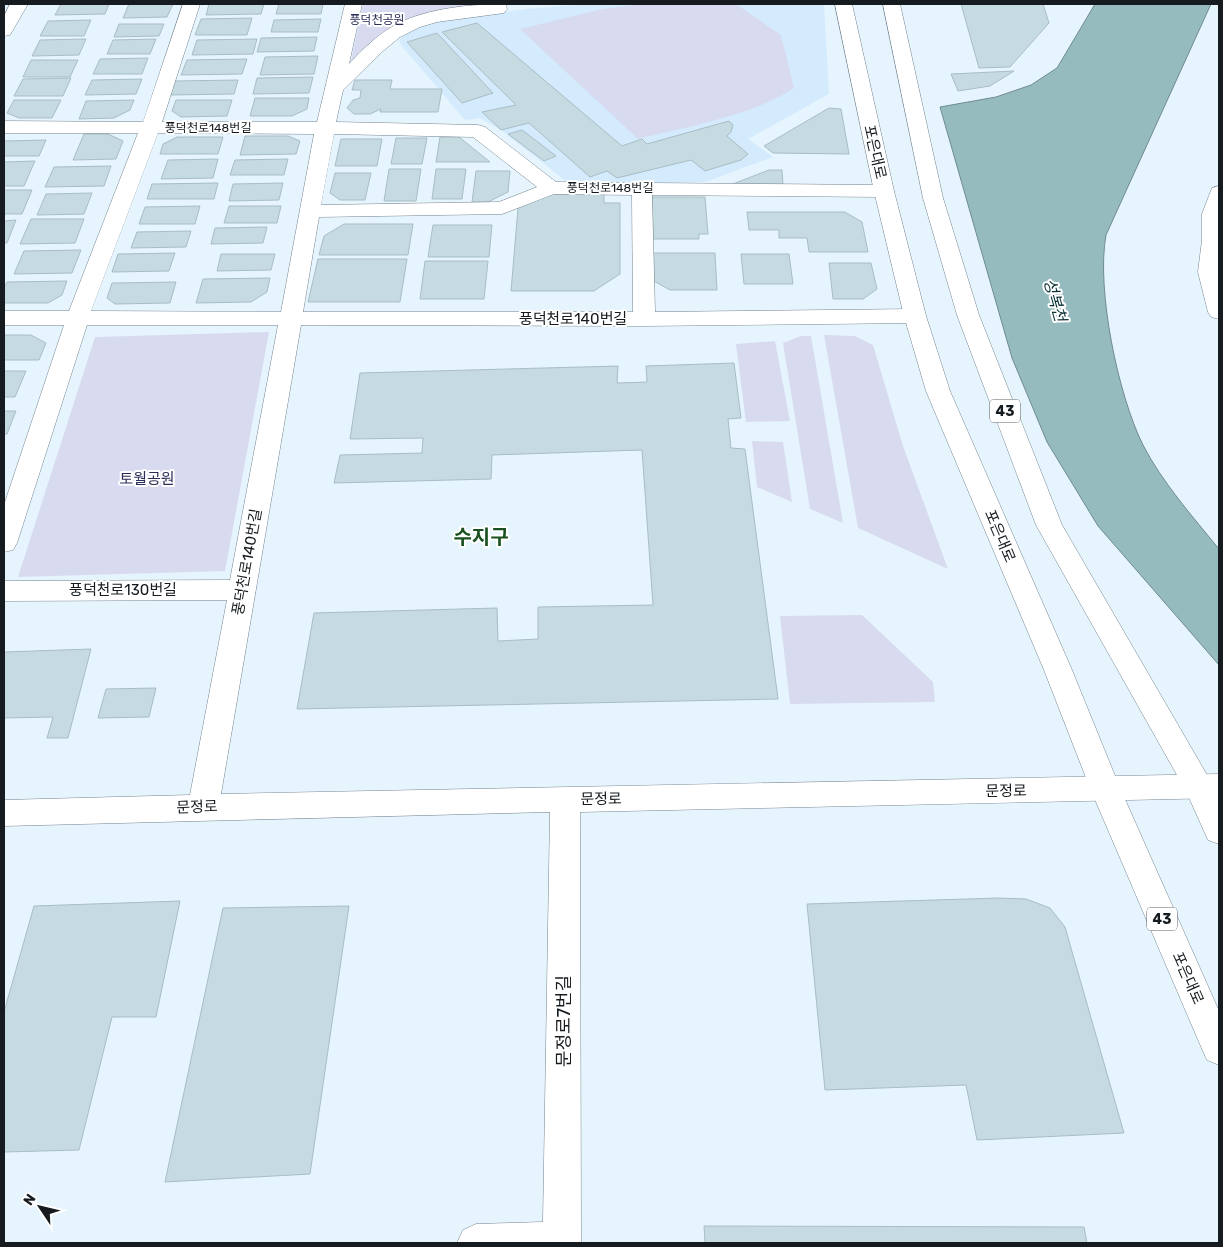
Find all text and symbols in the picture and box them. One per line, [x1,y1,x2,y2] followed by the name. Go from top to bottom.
[349,13,405,27] park label: 풍덕천공원
[165,121,251,135] street label: 풍덕천로148번길
[860,123,890,181] street label: 포은대로
[567,181,653,195] street label: 풍덕천로148번길
[1040,276,1071,326] water label: 성복천
[519,310,627,328] street label: 풍덕천로140번길
[990,400,1020,422] road number: 43
[119,470,175,488] park label: 토월공원
[229,507,265,617] street label: 풍덕천로140번길
[981,507,1019,565] street label: 포은대로
[453,525,509,549] district label: 수지구
[69,581,177,599] street label: 풍덕천로130번길
[985,782,1027,800] street label: 문정로
[580,790,622,808] street label: 문정로
[176,797,218,817] street label: 문정로
[1147,908,1177,931] road number: 43
[1169,949,1207,1007] street label: 포은대로
[553,975,575,1067] street label: 문정로7번길
[15,1182,65,1232] north arrow
[20,1191,40,1209] text: N

